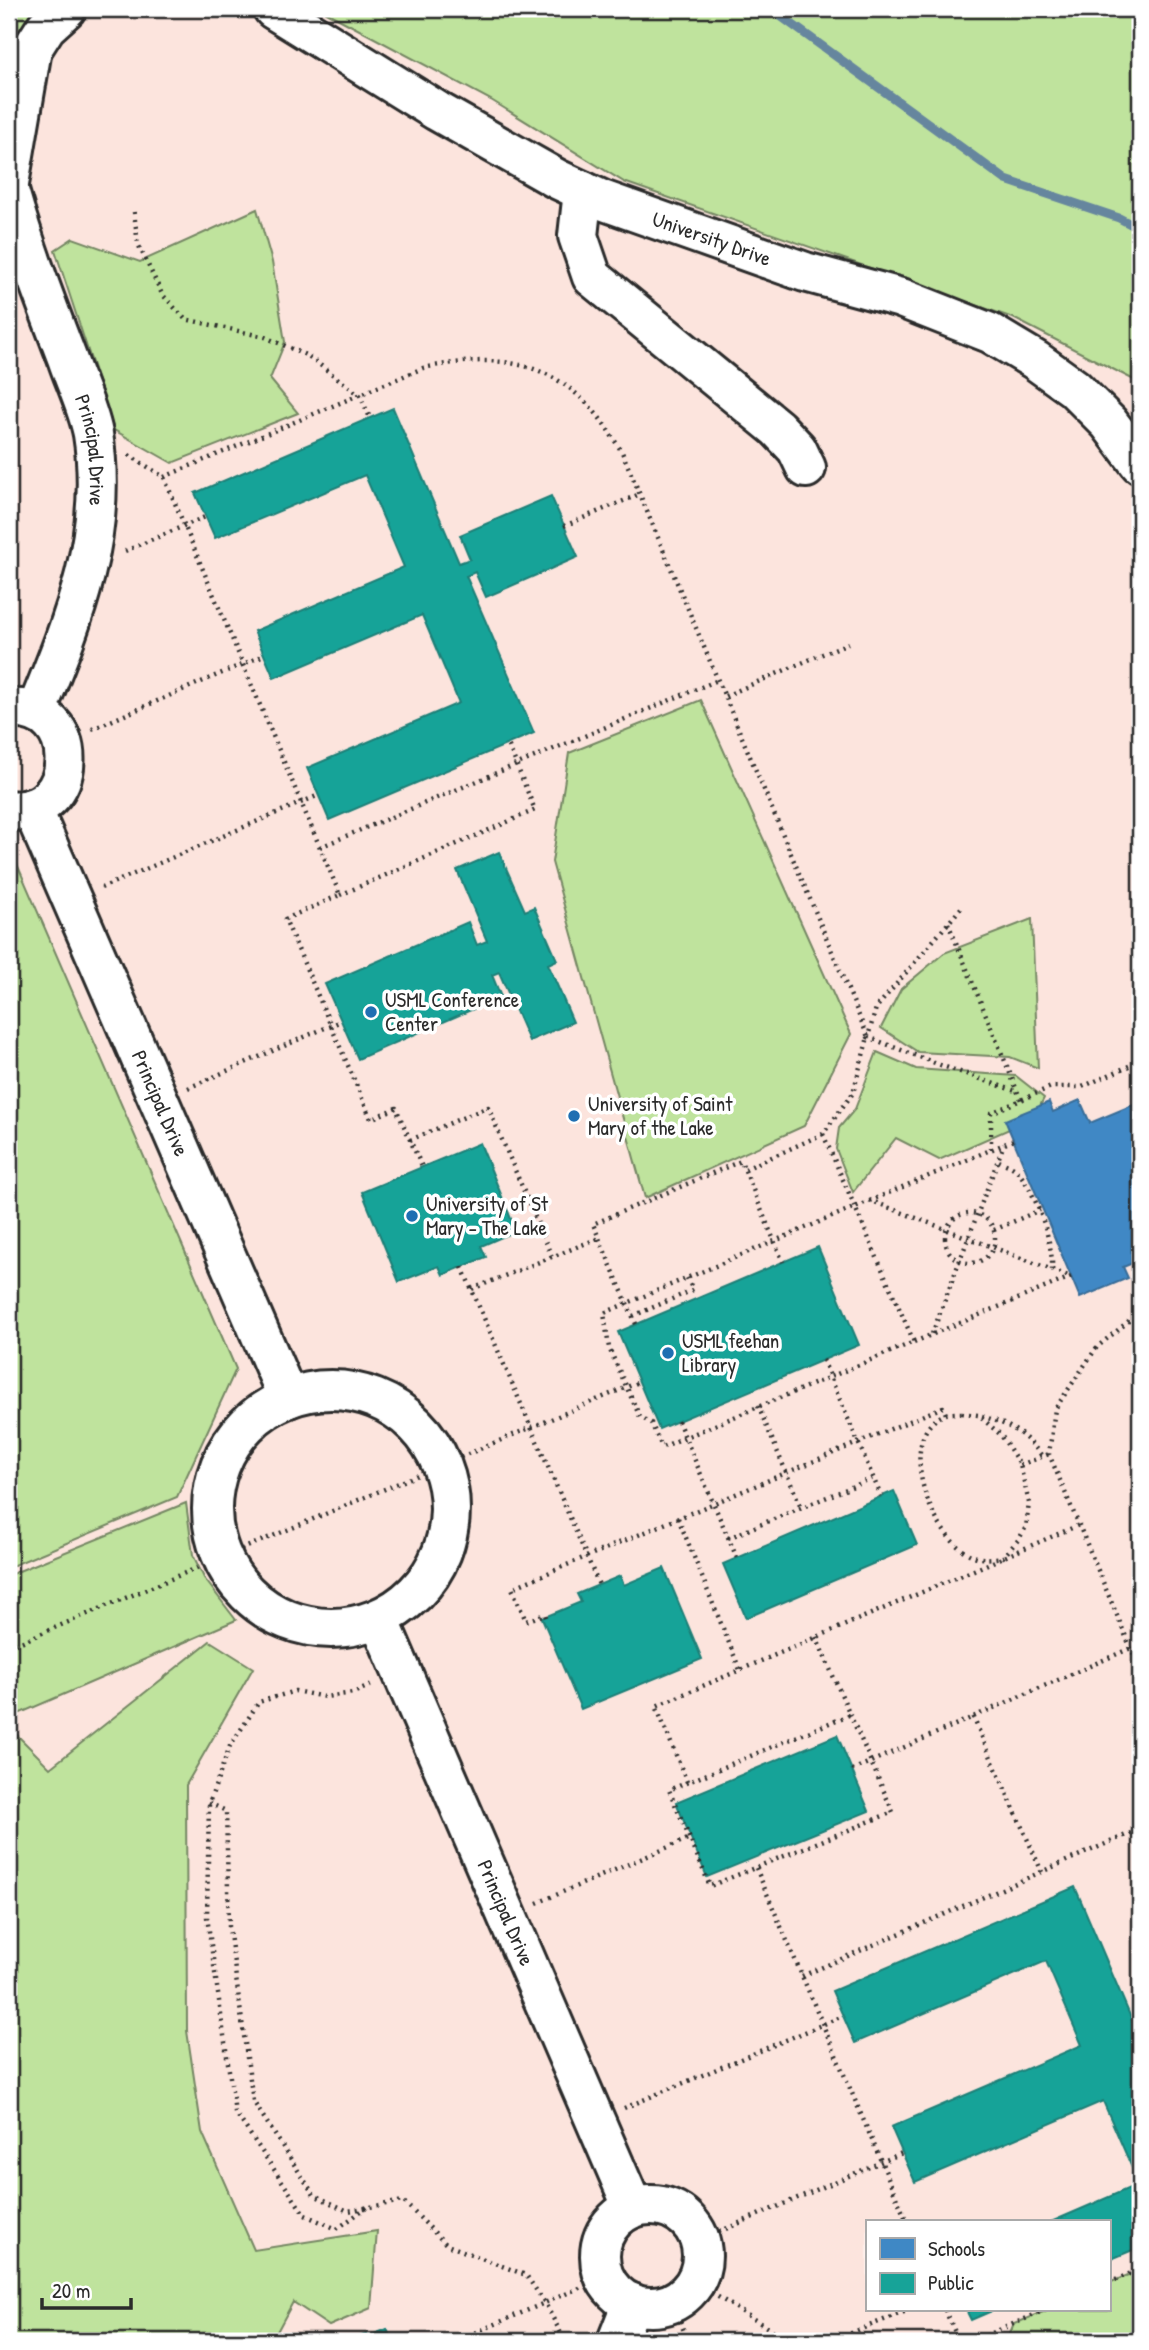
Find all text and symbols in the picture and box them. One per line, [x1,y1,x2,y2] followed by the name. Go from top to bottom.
[648,204,775,273] street label: University Drive
[68,390,112,507] street label: Principal Drive
[385,985,519,1038] place label: USML Conference Center
[363,1004,379,1020] marker: USML Conference Center
[125,1046,196,1161] street label: Principal Drive
[588,1089,733,1142] place label: University of Saint Mary of the Lake
[566,1108,582,1124] marker: University of Saint Mary of the Lake
[426,1189,549,1242] place label: University of St Mary - The Lake
[404,1208,420,1224] marker: University of St Mary - The Lake
[682,1326,779,1379] place label: USML feehan Library
[660,1345,676,1361] marker: USML feehan Library
[471,1855,542,1970] street label: Principal Drive
[866,2220,1110,2312] legend
[928,2234,985,2263] text: Schools
[42,2266,131,2310] scale bar
[928,2268,974,2297] text: Public
[52,2276,90,2305] text: 20 m

